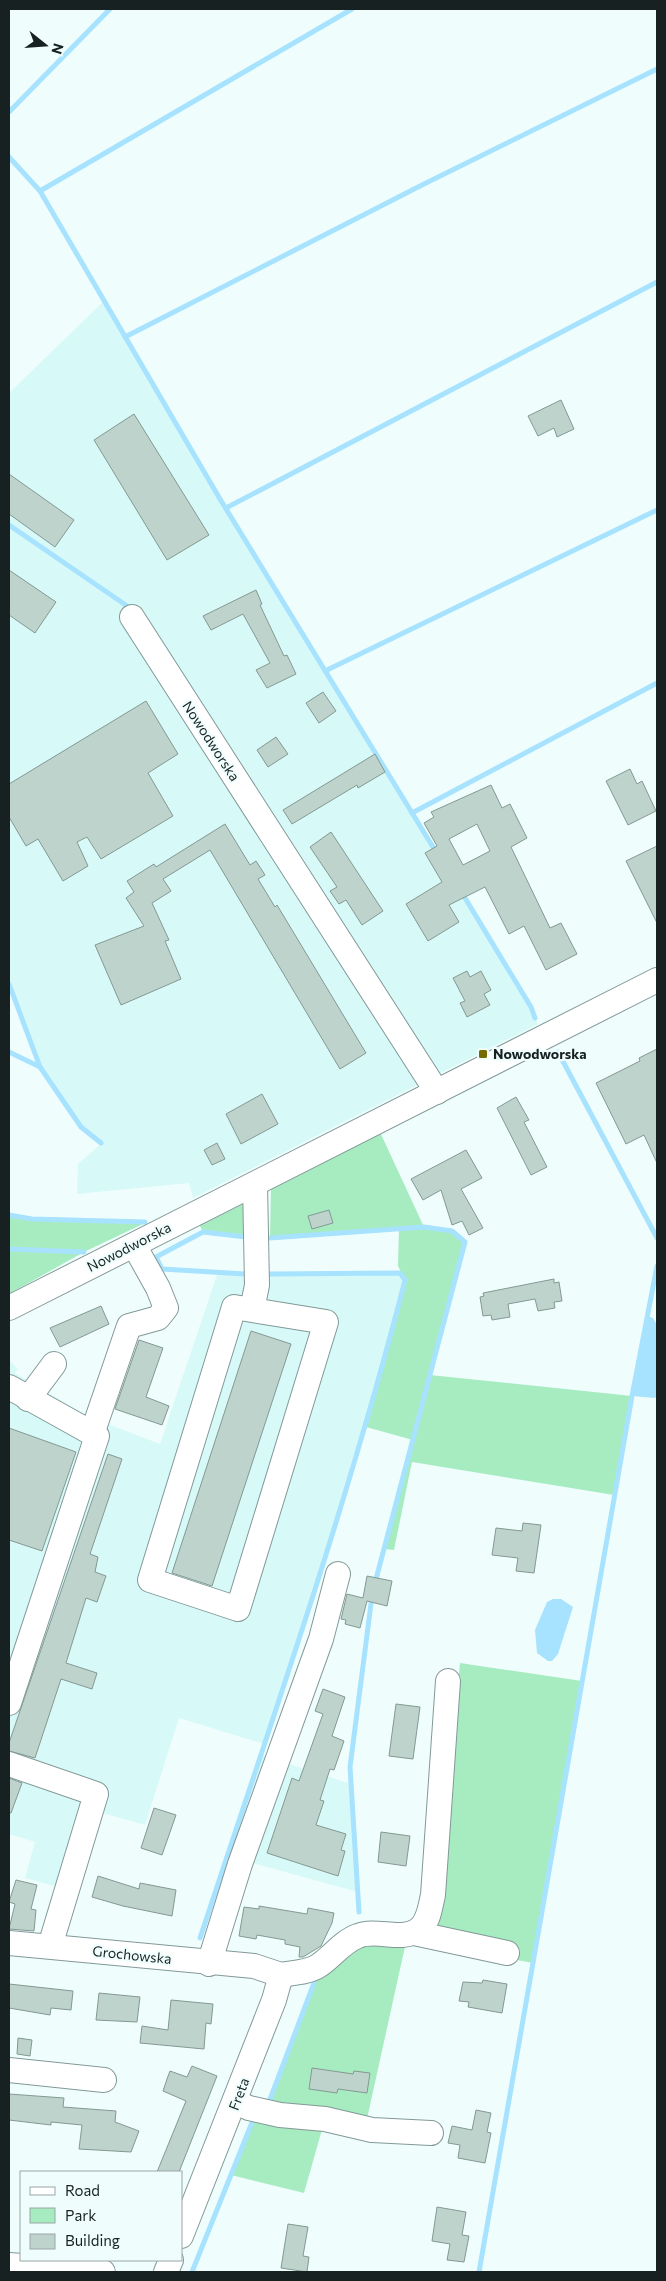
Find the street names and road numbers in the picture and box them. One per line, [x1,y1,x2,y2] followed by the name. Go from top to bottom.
[179,697,244,784] street label: Nowodworska
[84,1218,174,1275] street label: Nowodworska
[92,1942,172,1967] street label: Grochowska
[225,2075,252,2113] street label: Freta

